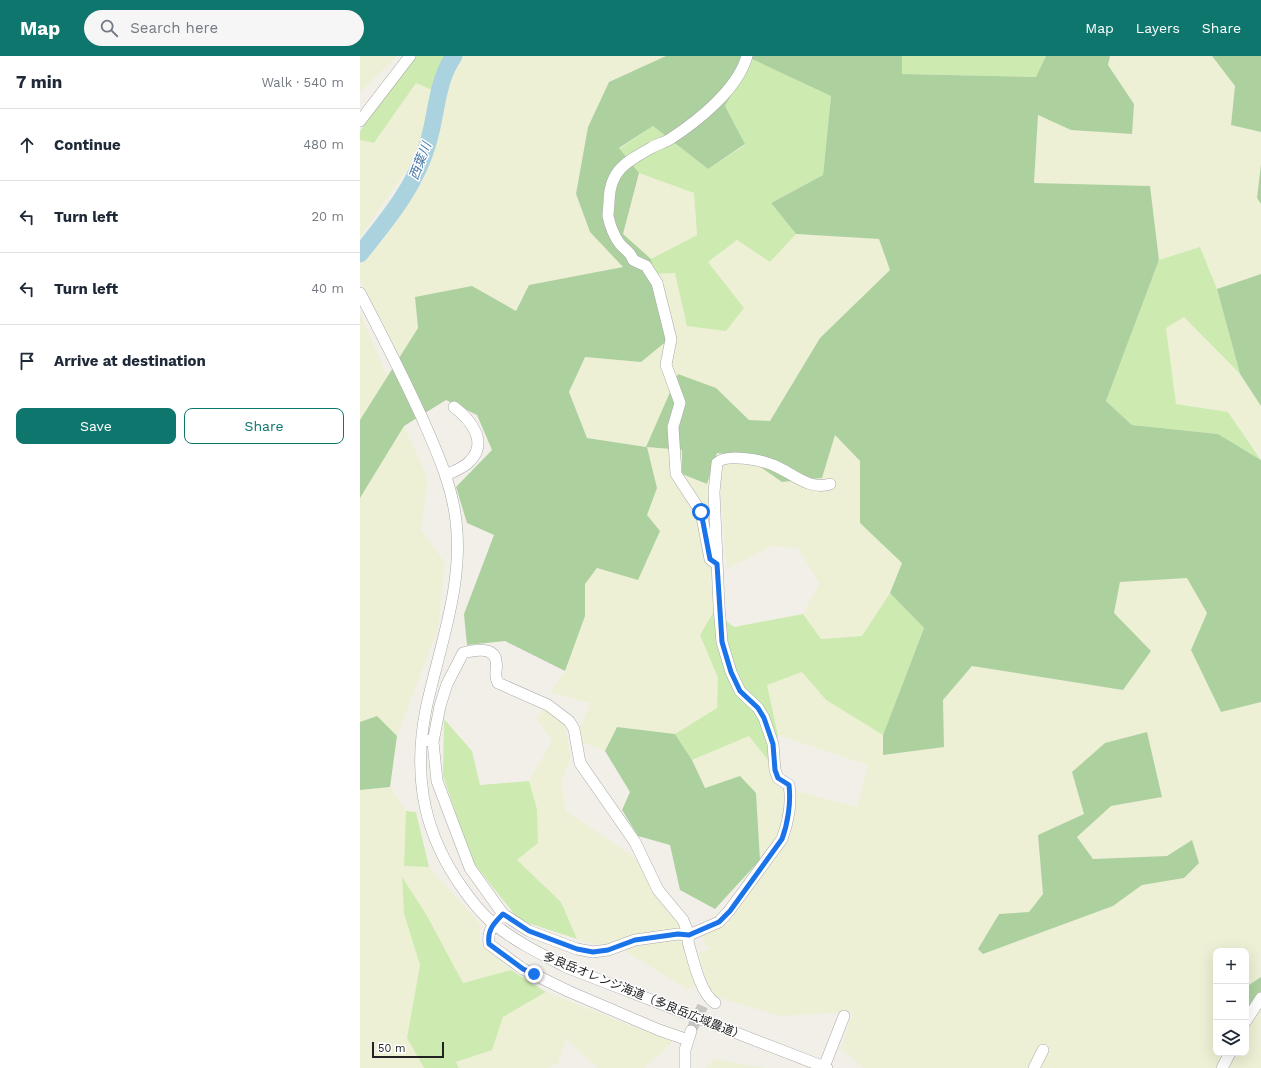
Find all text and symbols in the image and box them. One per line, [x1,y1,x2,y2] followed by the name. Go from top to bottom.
[84,10,364,46] search box
[20,17,60,40] text: Map
[98,17,120,39] icon: search
[130,19,218,37] text: Search here
[1085,20,1114,36] text: Map
[1136,20,1180,36] text: Layers
[1202,20,1241,36] text: Share
[16,72,62,92] text: 7 min
[261,75,344,90] text: Walk · 540 m
[16,134,38,156] icon: ahead
[54,136,121,154] text: Continue
[303,137,344,152] text: 480 m
[406,138,435,182] water label: 西葉川
[16,206,38,228] icon: left
[54,208,118,226] text: Turn left
[312,209,344,224] text: 20 m
[16,278,38,300] icon: left
[54,280,118,298] text: Turn left
[311,281,344,296] text: 40 m
[16,350,38,372] icon: arrive
[54,352,206,370] text: Arrive at destination
[16,408,176,444] button: Save
[184,408,344,444] button: Share
[692,503,710,521] route start
[1213,948,1249,1056] map controls
[1213,948,1249,984] button: +
[541,949,747,1043] street label: 多良岳オレンジ海道（多良岳広域農道）
[525,965,543,983] route end
[1213,984,1249,1020] button: −
[1213,1020,1249,1056] button: layers
[372,1040,444,1059] scale bar
[378,1042,405,1055] text: 50 m

